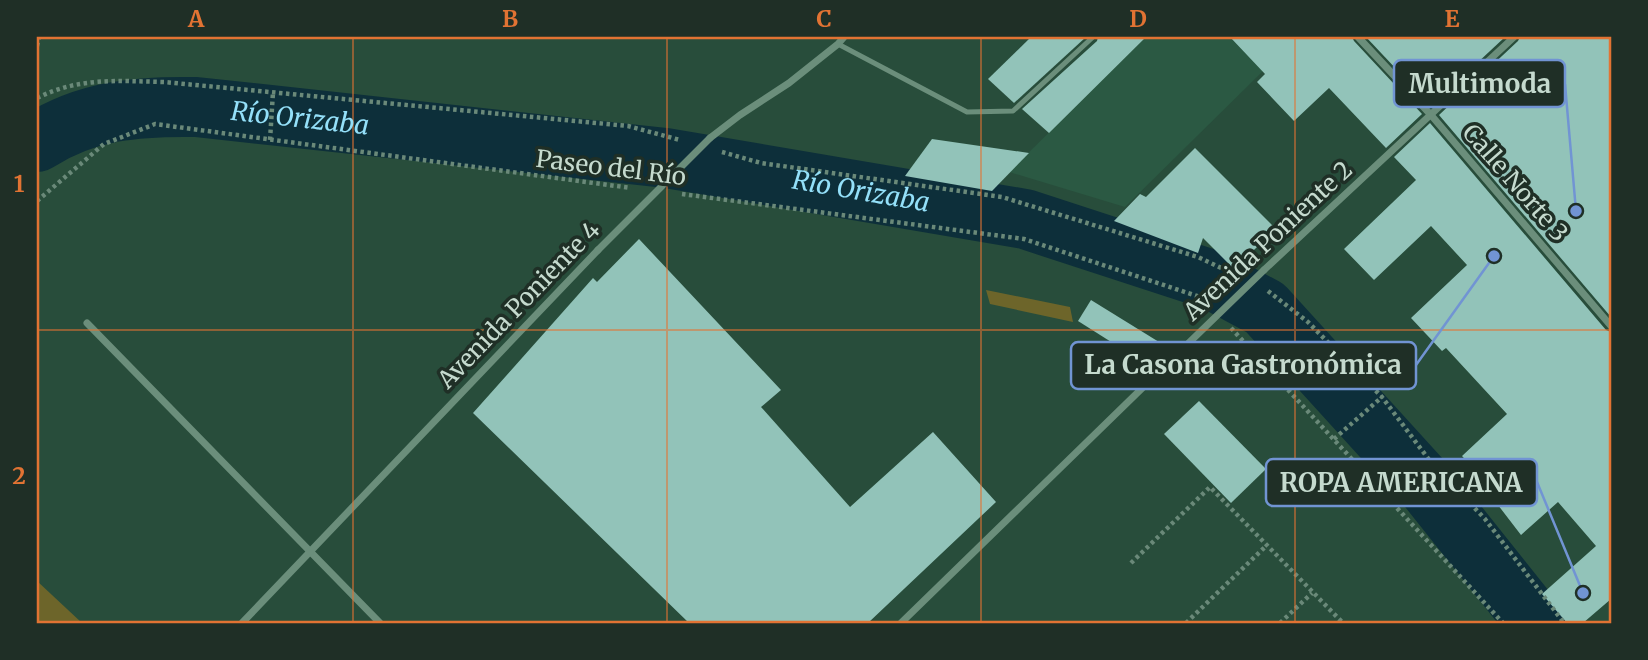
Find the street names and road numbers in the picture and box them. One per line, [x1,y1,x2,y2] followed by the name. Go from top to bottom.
[1456,117,1575,248] street label: Calle Norte 3
[534,143,688,192] street label: Paseo del Río
[1176,154,1359,328] street label: Avenida Poniente 2
[430,214,607,396] street label: Avenida Poniente 4

